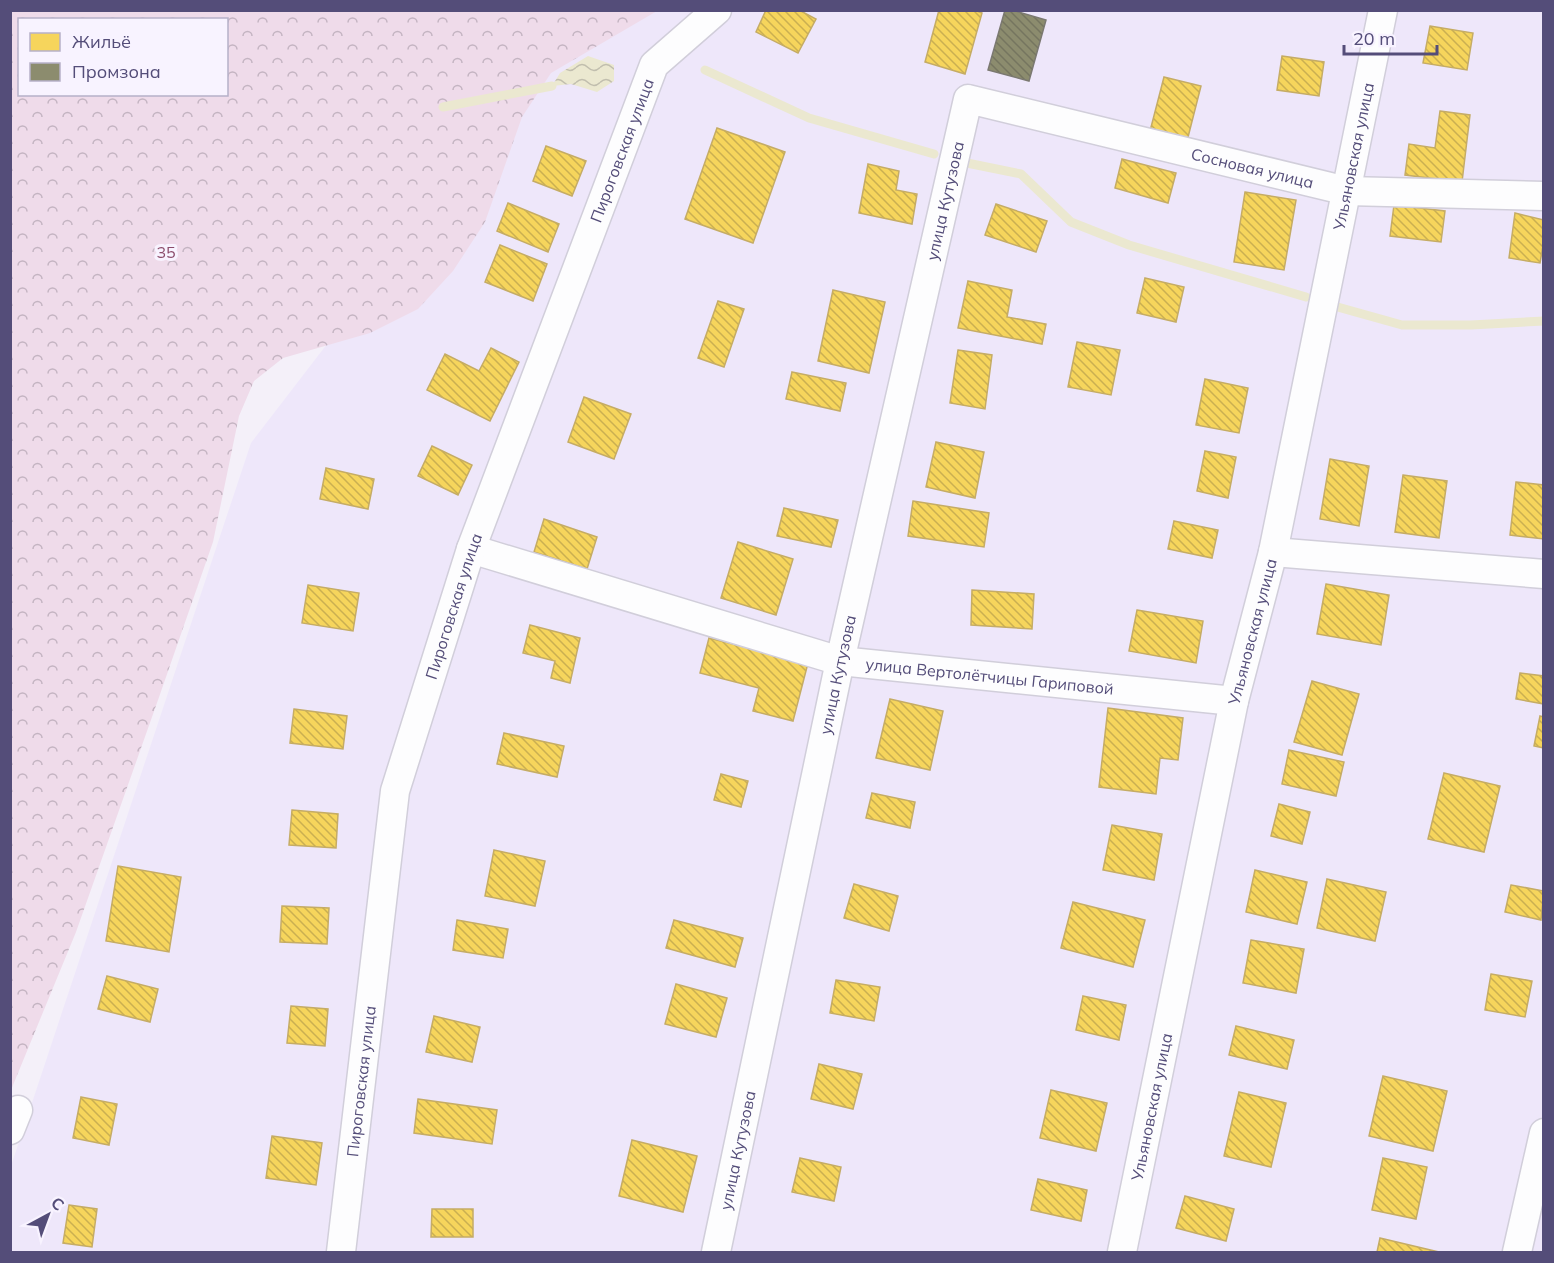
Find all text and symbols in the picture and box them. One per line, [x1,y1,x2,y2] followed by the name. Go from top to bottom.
[18,18,228,96] legend
[1344,18,1437,56] scale bar
[1353,27,1395,50] text: 20 m
[72,30,131,53] text: Жильё
[72,60,161,83] text: Промзона
[585,76,658,225] street label: Пироговская улица
[1328,81,1378,233] street label: Ульяновская улица
[922,139,968,262] street label: улица Кутузова
[1189,144,1316,193] street label: Сосновая улица
[156,242,176,262] park label: 35
[421,530,486,682] street label: Пироговская улица
[1223,556,1281,708] street label: Ульяновская улица
[815,613,860,736] street label: улица Кутузова
[865,654,1115,699] street label: улица Вертолётчицы Гариповой
[342,1004,380,1158] street label: Пироговская улица
[1127,1031,1176,1184] street label: Ульяновская улица
[715,1089,760,1212] street label: улица Кутузова
[18,1185,78,1245] north arrow
[47,1193,69,1215] text: С

